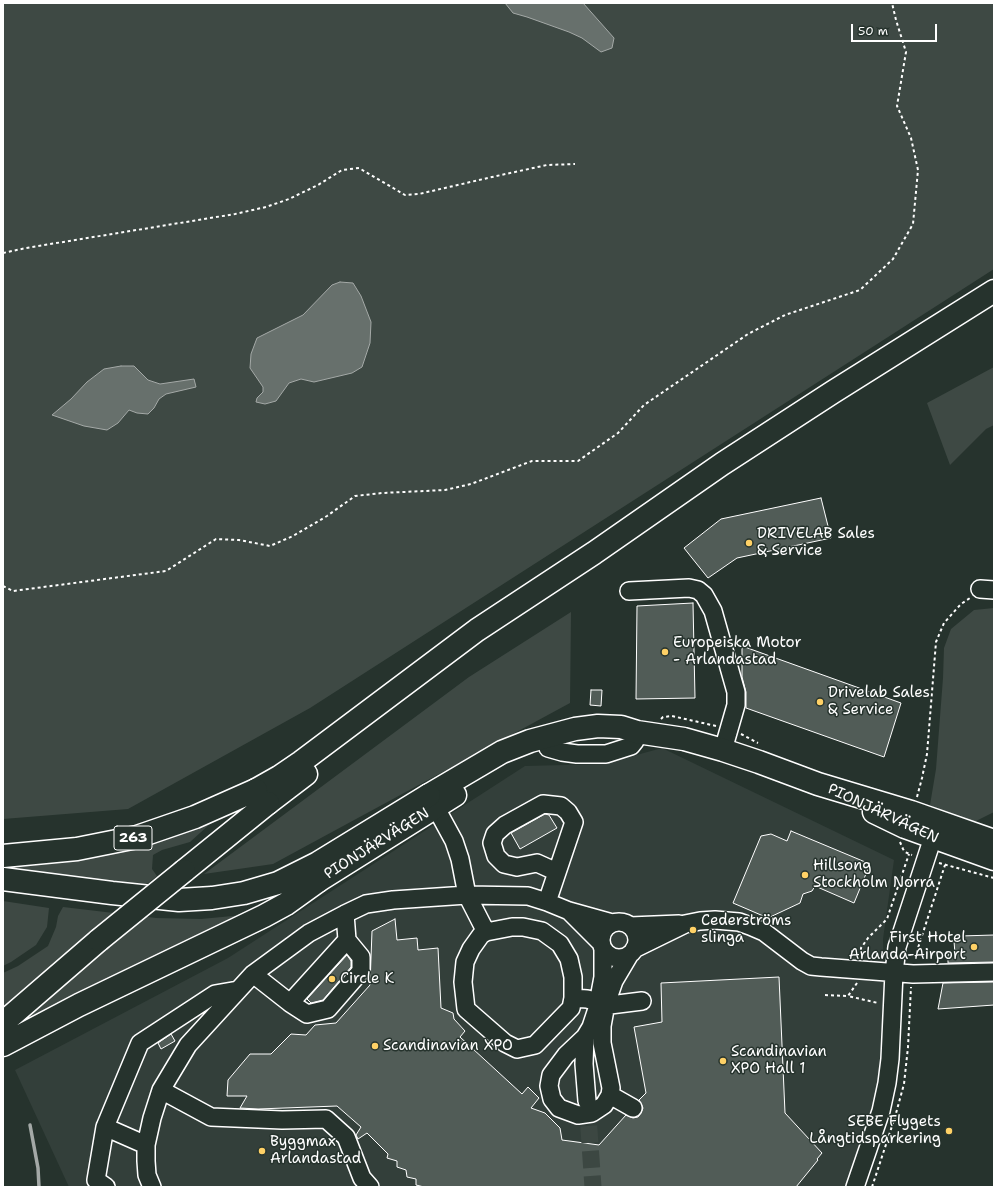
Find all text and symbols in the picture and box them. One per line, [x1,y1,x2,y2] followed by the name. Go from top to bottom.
[853,16,939,42] scale bar
[858,23,888,39] text: 50 m
[757,525,875,560] place label: DRIVELAB Sales & Service
[744,538,754,548] marker: DRIVELAB Sales & Service
[673,634,802,669] place label: Europeiska Motor - Arlandastad
[660,647,670,657] marker: Europeiska Motor - Arlandastad
[828,684,930,719] place label: Drivelab Sales & Service
[815,697,825,707] marker: Drivelab Sales & Service
[825,780,941,848] street label: PIONJÄRVÄGEN
[321,804,433,884] street label: PIONJÄRVÄGEN
[114,826,152,850] road number: 263
[813,857,935,892] place label: Hillsong Stockholm Norra
[800,870,810,880] marker: Hillsong Stockholm Norra
[701,912,791,947] place label: Cederströms slinga
[688,925,698,935] marker: Cederströms slinga
[849,929,966,964] place label: First Hotel Arlanda-Airport
[969,942,979,952] marker: First Hotel Arlanda-Airport
[340,970,394,988] place label: Circle K
[327,974,337,984] marker: Circle K
[383,1037,513,1055] place label: Scandinavian XPO
[370,1041,380,1051] marker: Scandinavian XPO
[731,1043,827,1078] place label: Scandinavian XPO Hall 1
[718,1056,728,1066] marker: Scandinavian XPO Hall 1
[809,1113,941,1148] place label: SEBE Flygets Långtidsparkering
[944,1126,954,1136] marker: SEBE Flygets Långtidsparkering
[270,1133,361,1168] place label: Byggmax Arlandastad
[257,1146,267,1156] marker: Byggmax Arlandastad

